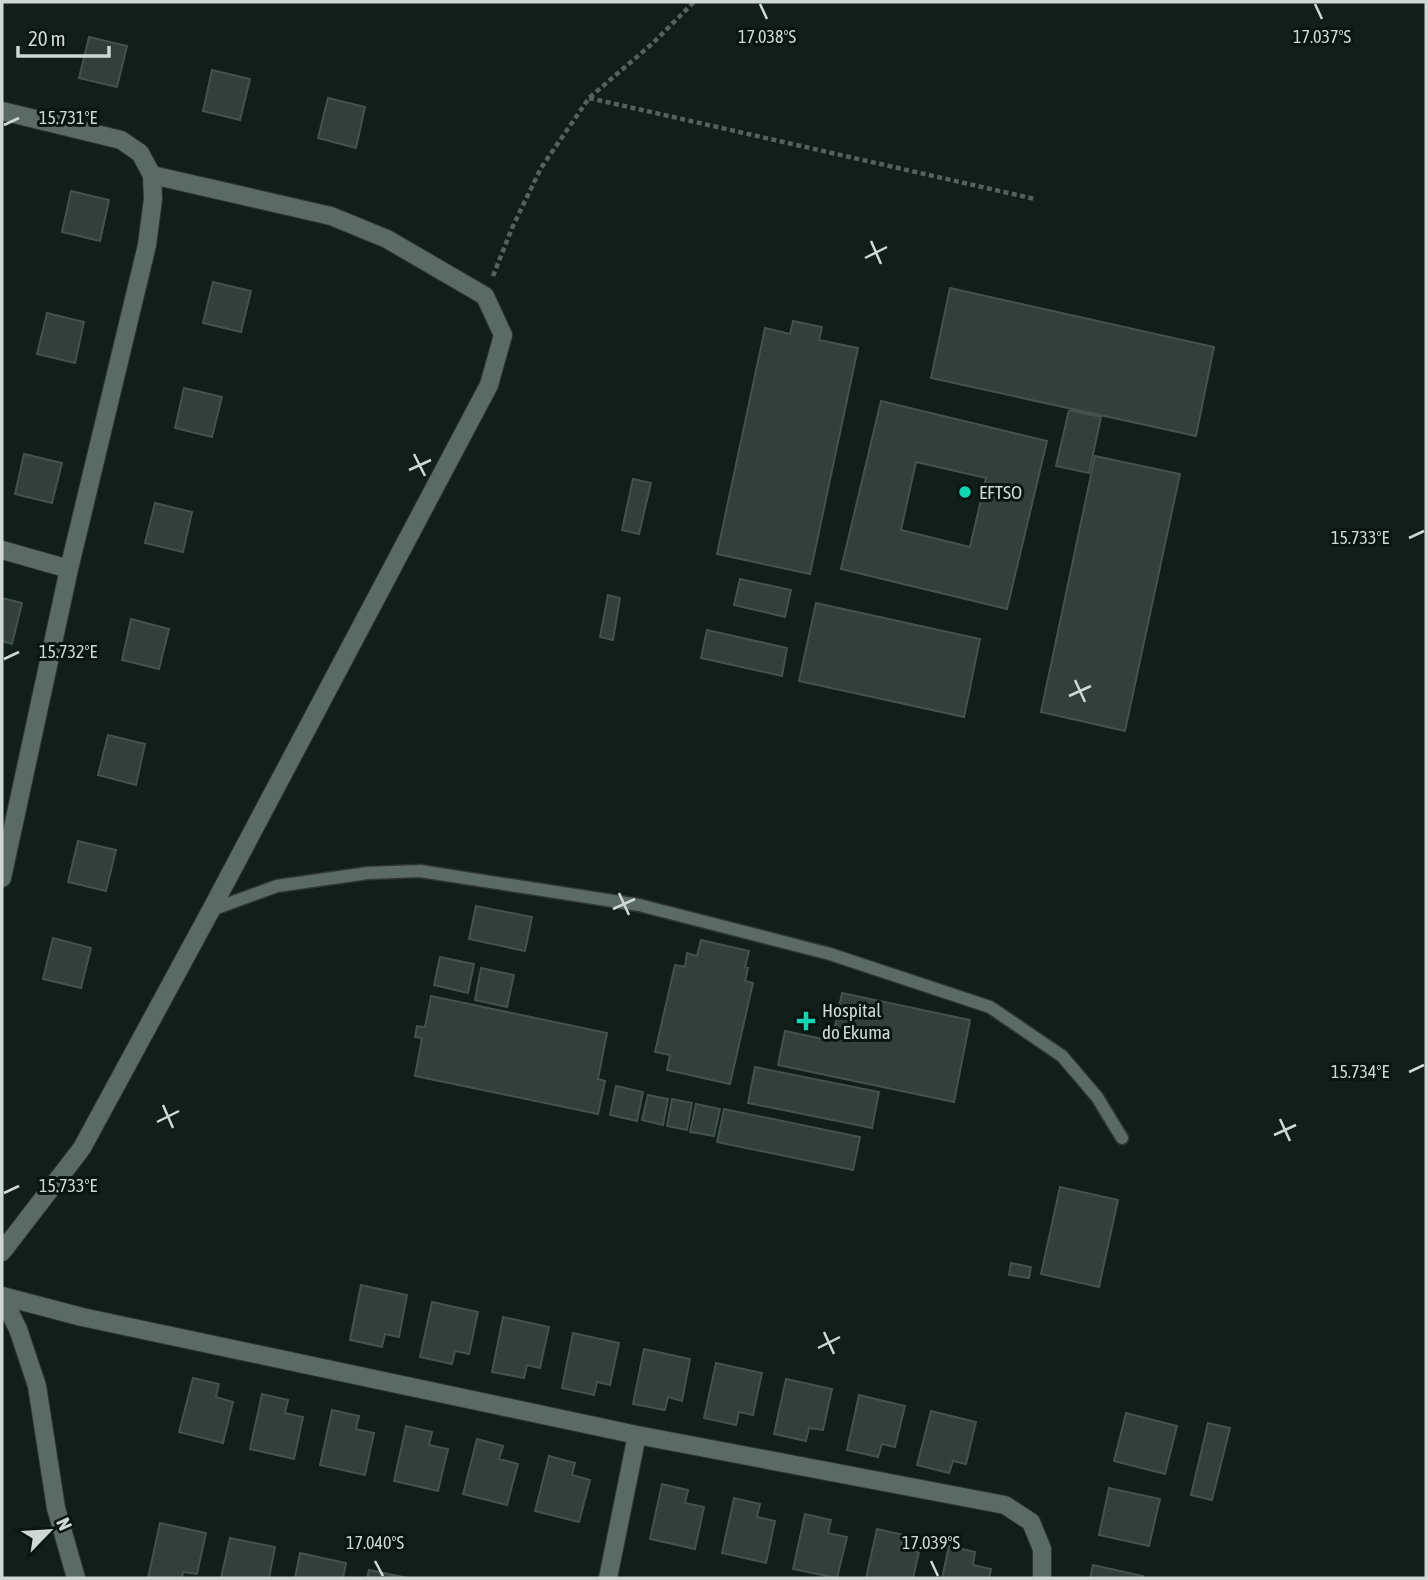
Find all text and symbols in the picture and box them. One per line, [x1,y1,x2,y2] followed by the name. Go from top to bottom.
[18,14,108,58] scale bar
[28,26,66,50] text: 20 m
[738,26,796,47] text: 17.038°S
[1293,26,1351,47] text: 17.037°S
[39,107,97,128] text: 15.731°E
[979,481,1022,503] place label: EFTSO
[957,484,973,500] marker: EFTSO
[1331,527,1389,548] text: 15.733°E
[39,641,97,662] text: 15.732°E
[822,999,891,1043] place label: Hospital do Ekuma
[796,1011,816,1031] marker: Hospital do Ekuma
[1331,1061,1389,1082] text: 15.734°E
[39,1175,97,1196] text: 15.733°E
[14,1496,84,1566] north arrow
[52,1514,77,1534] text: N
[346,1532,404,1553] text: 17.040°S
[902,1532,960,1553] text: 17.039°S

